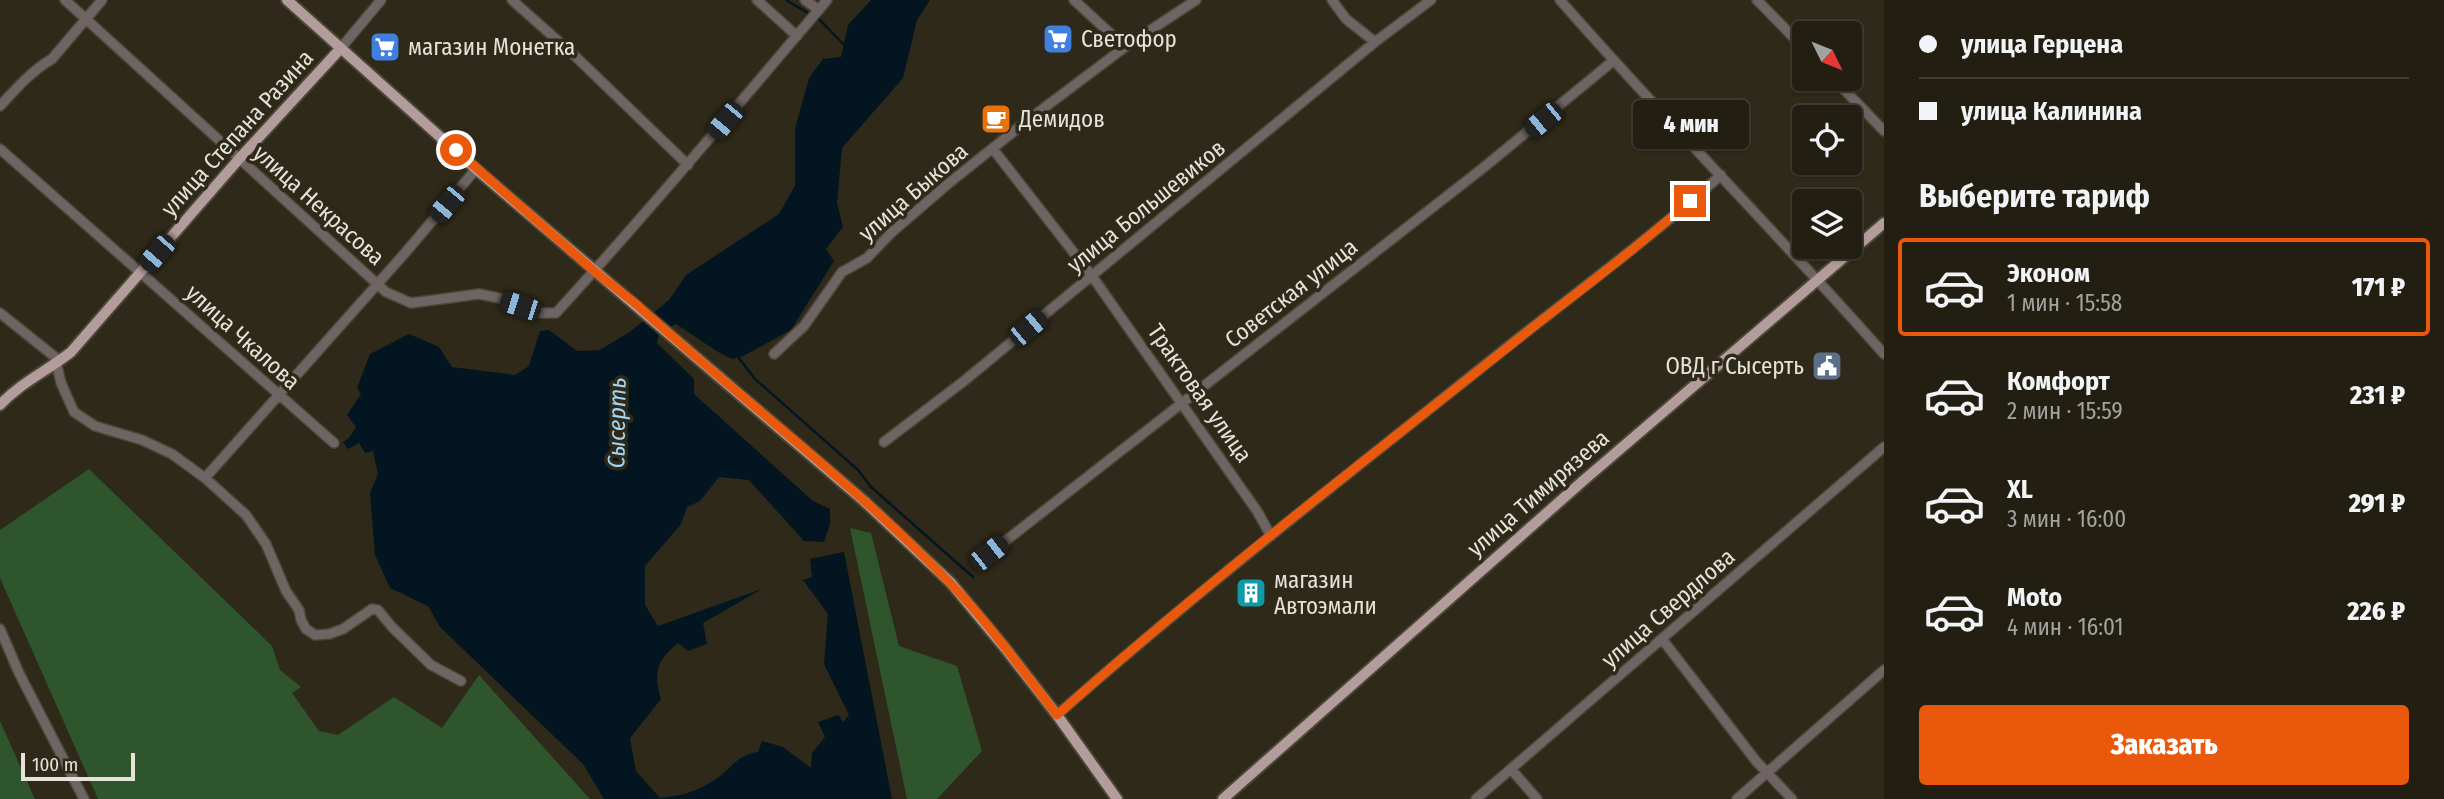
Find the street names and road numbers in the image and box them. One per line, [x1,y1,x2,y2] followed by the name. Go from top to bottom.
[155,44,319,222] street label: улица Степана Разина
[1061,134,1231,278] street label: улица Большевиков
[853,137,973,247] street label: улица Быкова
[248,139,390,271] street label: улица Некрасова
[1219,233,1363,353] street label: Советская улица
[180,278,306,396] street label: улица Чкалова
[1142,318,1258,468] street label: Трактовая улица
[1461,424,1615,562] street label: улица Тимирязева
[1596,542,1740,674] street label: улица Свердлова

